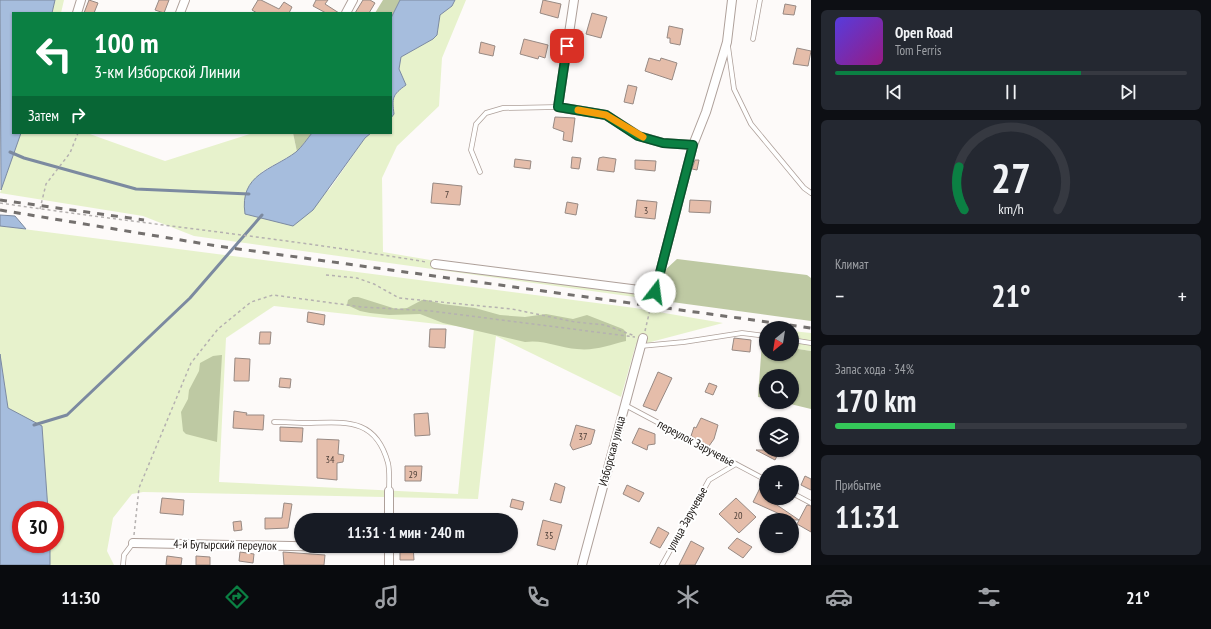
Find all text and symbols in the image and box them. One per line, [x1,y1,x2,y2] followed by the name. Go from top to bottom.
[895,23,953,42] text: Open Road
[94,24,158,61] text: 100 m
[28,28,80,80] icon: left
[550,29,584,63] pin
[556,35,578,57] icon: arrive
[895,42,941,59] text: Tom Ferris
[94,60,240,83] text: 3-км Изборской Линии
[883,81,905,103] icon: previous
[1000,81,1022,103] icon: pause
[1117,81,1139,103] icon: next
[67,104,89,126] icon: right
[28,106,59,125] text: Затем
[991,151,1031,204] text: 27
[445,188,449,201] house number: 7
[998,199,1024,218] text: km/h
[644,204,648,217] house number: 3
[835,256,868,273] text: Климат
[634,271,676,313] position arrow
[991,276,1031,315] text: 21°
[835,282,844,310] text: −
[1178,282,1187,310] text: +
[759,321,799,361] north arrow
[759,321,799,553] map controls
[835,361,914,378] text: Запас хода · 34%
[759,369,799,409] button: search
[835,381,916,420] text: 170 km
[595,414,628,487] street label: Изборская улица
[655,416,737,469] street label: переулок Заручевье
[759,417,799,457] button: layers
[579,430,588,443] house number: 37
[326,453,335,466] house number: 34
[759,465,799,505] button: +
[409,468,418,481] house number: 29
[835,477,881,494] text: Прибытие
[663,484,710,553] street label: улица Заручевье
[835,497,900,536] text: 11:31
[12,501,64,553] speed limit sign: 30
[734,509,743,522] house number: 20
[759,513,799,553] button: −
[347,523,465,542] text: 11:31 · 1 мин · 240 m
[545,529,554,542] house number: 35
[173,536,277,553] street label: 4-й Бутырский переулок
[223,583,251,611] icon: directions
[373,583,401,611] icon: music
[524,583,552,611] icon: phone
[674,583,702,611] icon: climate
[825,583,853,611] icon: car
[975,583,1003,611] icon: filters
[61,586,100,609] text: 11:30
[1126,586,1150,609] text: 21°

